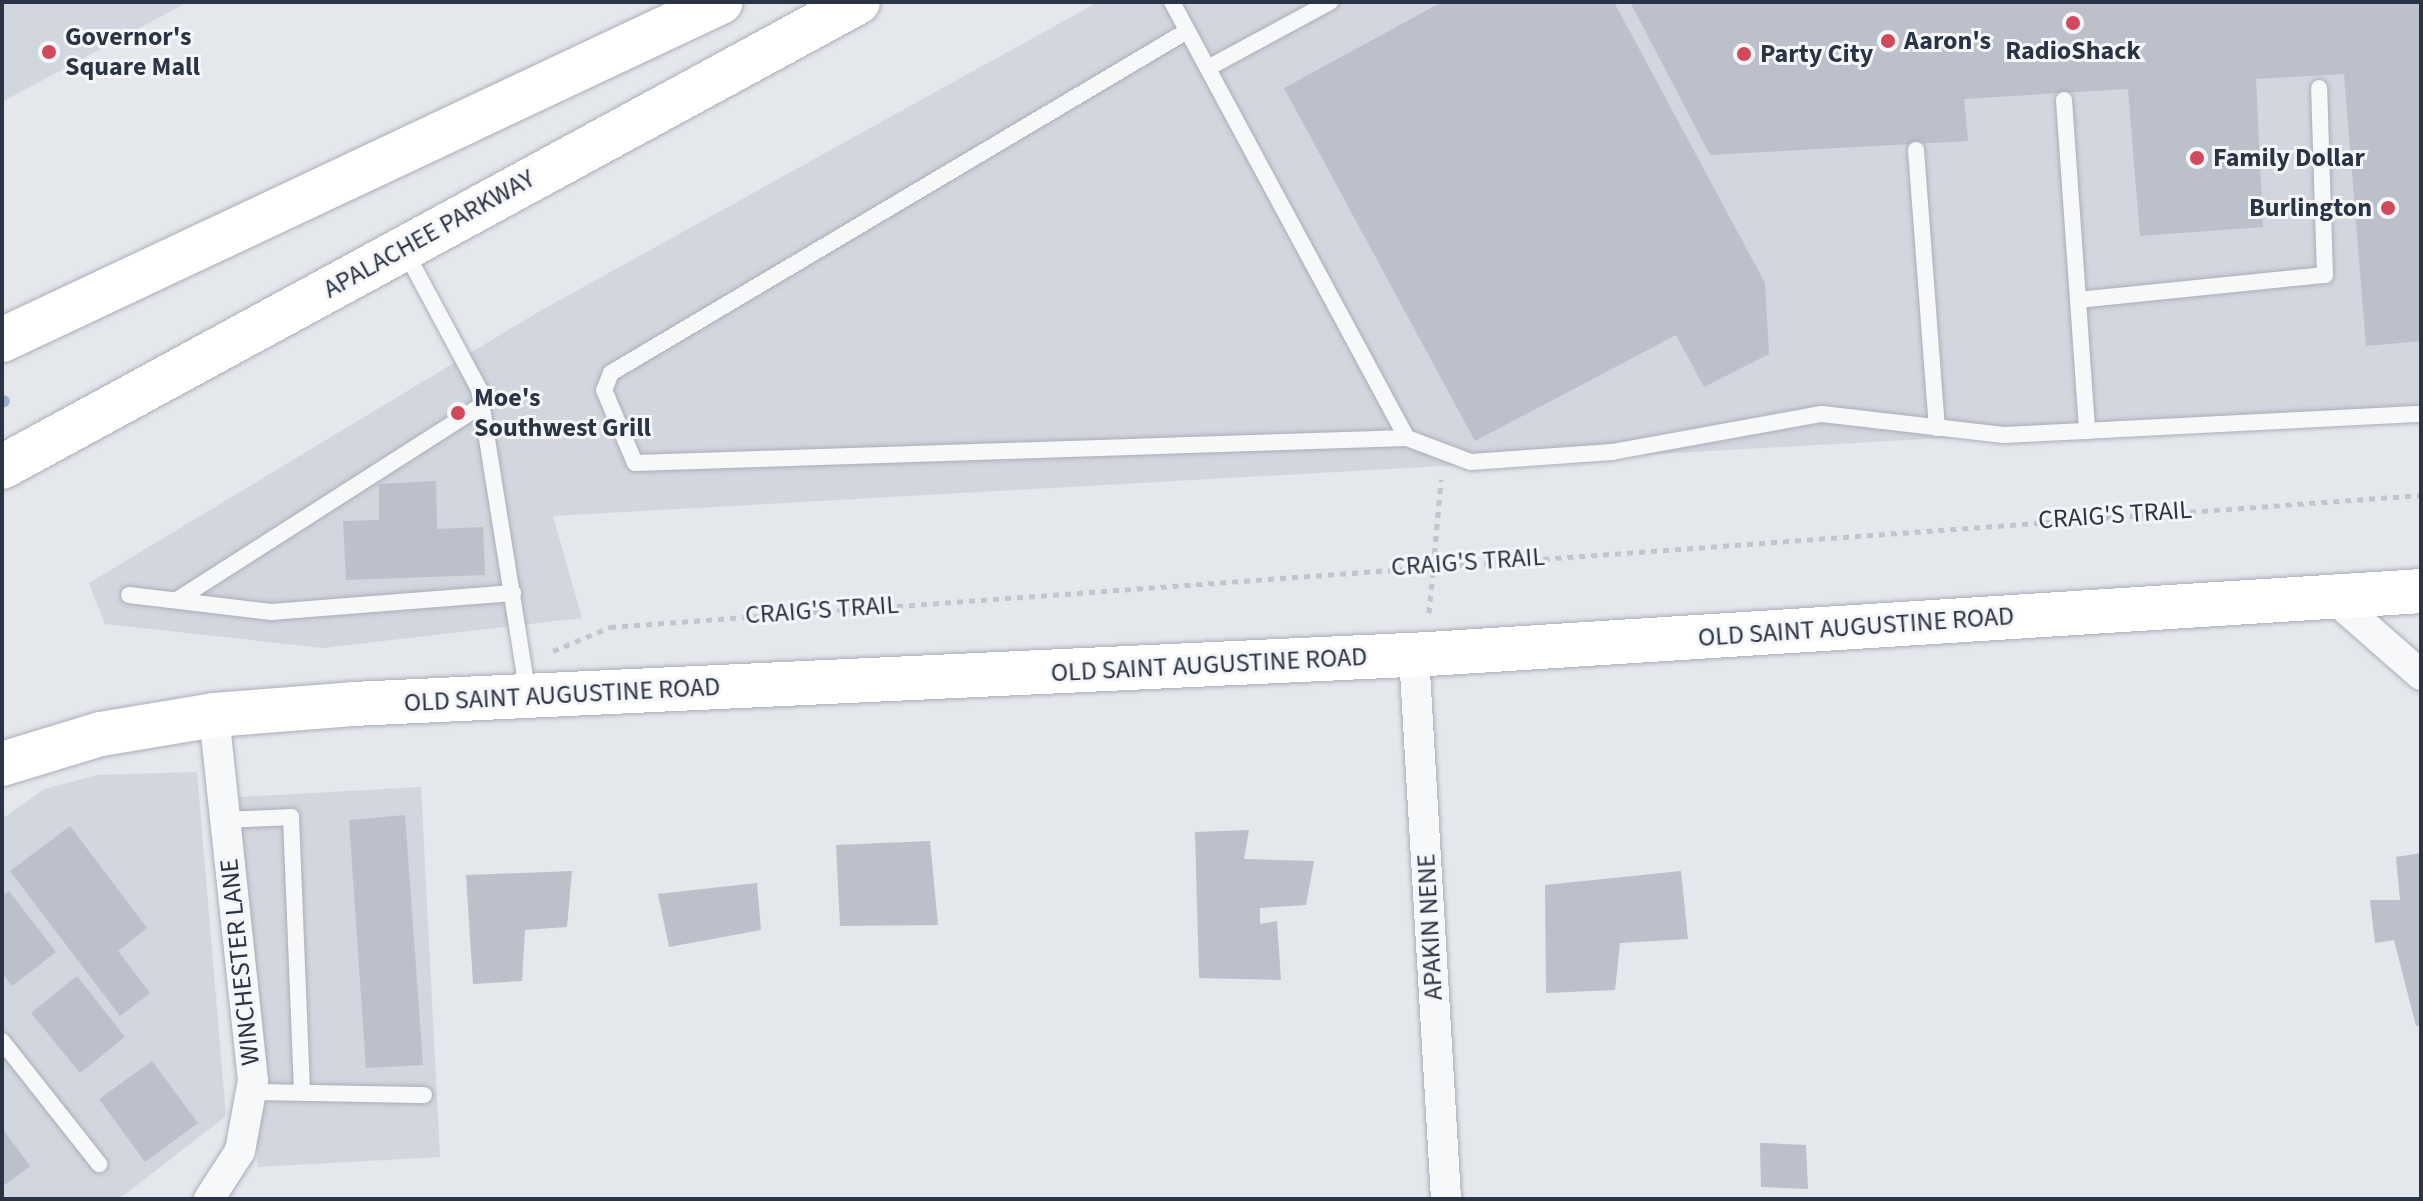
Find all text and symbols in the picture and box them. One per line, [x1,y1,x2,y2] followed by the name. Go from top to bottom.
[2064,14,2082,32] marker: RadioShack
[65,21,200,82] place label: Governor's Square Mall
[1904,25,1991,57] place label: Aaron's
[1879,32,1897,50] marker: Aaron's
[2005,35,2141,67] place label: RadioShack
[1760,38,1873,70] place label: Party City
[40,43,58,61] marker: Governor's Square Mall
[1735,45,1753,63] marker: Party City
[2213,142,2365,174] place label: Family Dollar
[2188,149,2206,167] marker: Family Dollar
[318,163,540,305] street label: APALACHEE PARKWAY
[2249,192,2372,224] place label: Burlington
[2379,199,2397,217] marker: Burlington
[474,382,651,444] place label: Moe's Southwest Grill
[449,404,467,422] marker: Moe's Southwest Grill
[2037,494,2193,536] street label: CRAIG'S TRAIL
[1390,541,1546,583] street label: CRAIG'S TRAIL
[744,589,900,631] street label: CRAIG'S TRAIL
[1697,600,2015,654] street label: OLD SAINT AUGUSTINE ROAD
[1050,641,1368,689] street label: OLD SAINT AUGUSTINE ROAD
[403,671,721,719] street label: OLD SAINT AUGUSTINE ROAD
[1411,853,1449,1001] street label: APAKIN NENE
[214,857,266,1067] street label: WINCHESTER LANE

